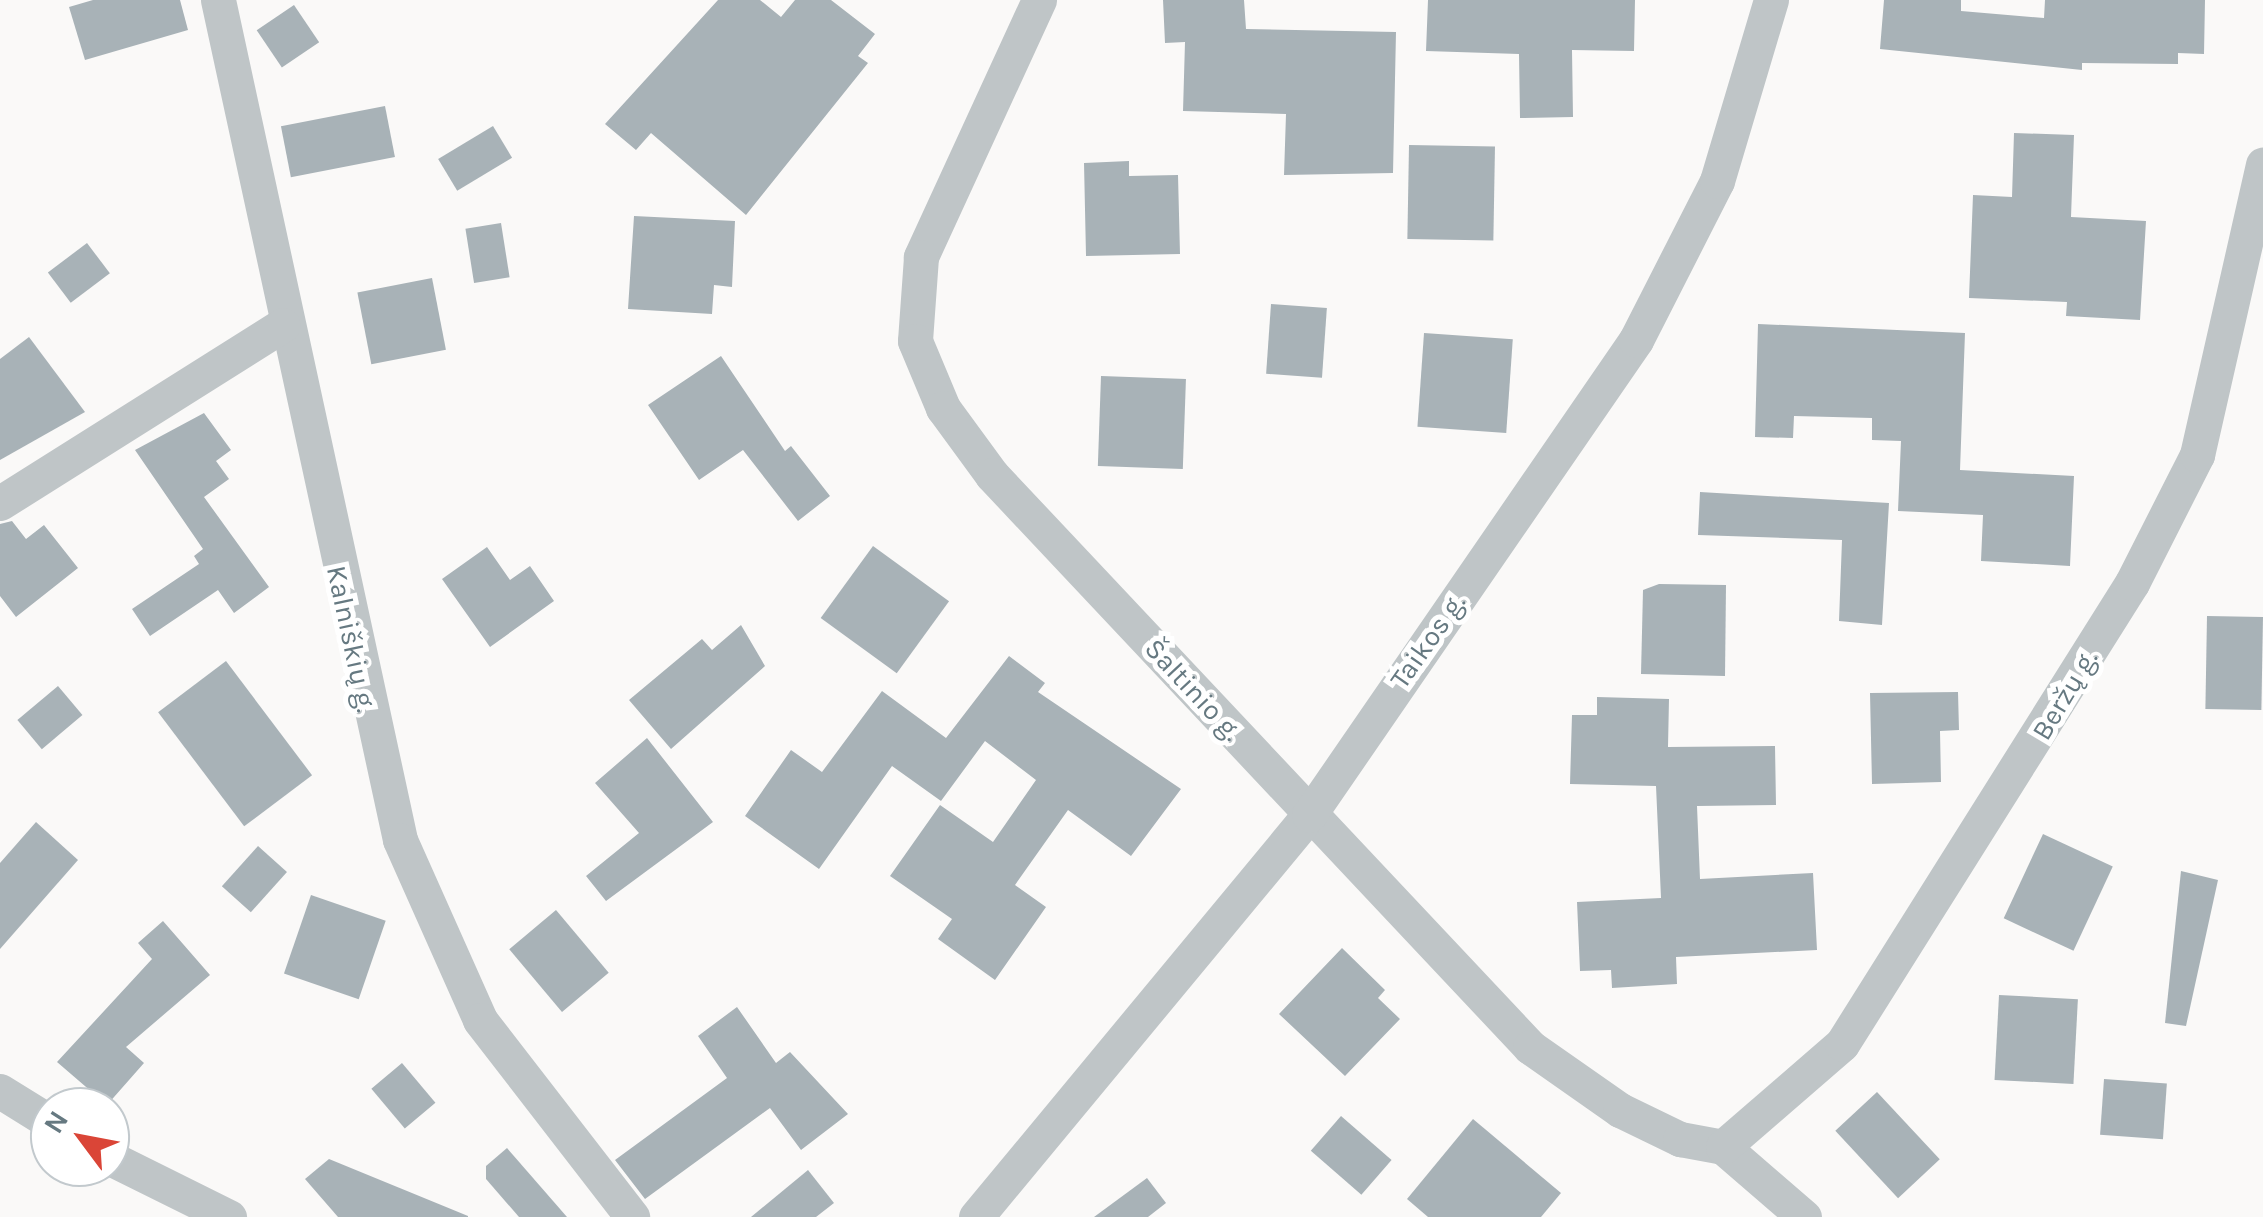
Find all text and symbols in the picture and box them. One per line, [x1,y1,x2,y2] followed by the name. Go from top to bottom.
[319,563,383,715] street label: Kalniškių g.
[1383,587,1473,695] street label: Taikos g.
[1137,632,1249,748] street label: Šaltinio g.
[2025,644,2105,746] street label: Beržų g.
[30,1087,130,1187] north arrow
[37,1105,75,1139] text: N

